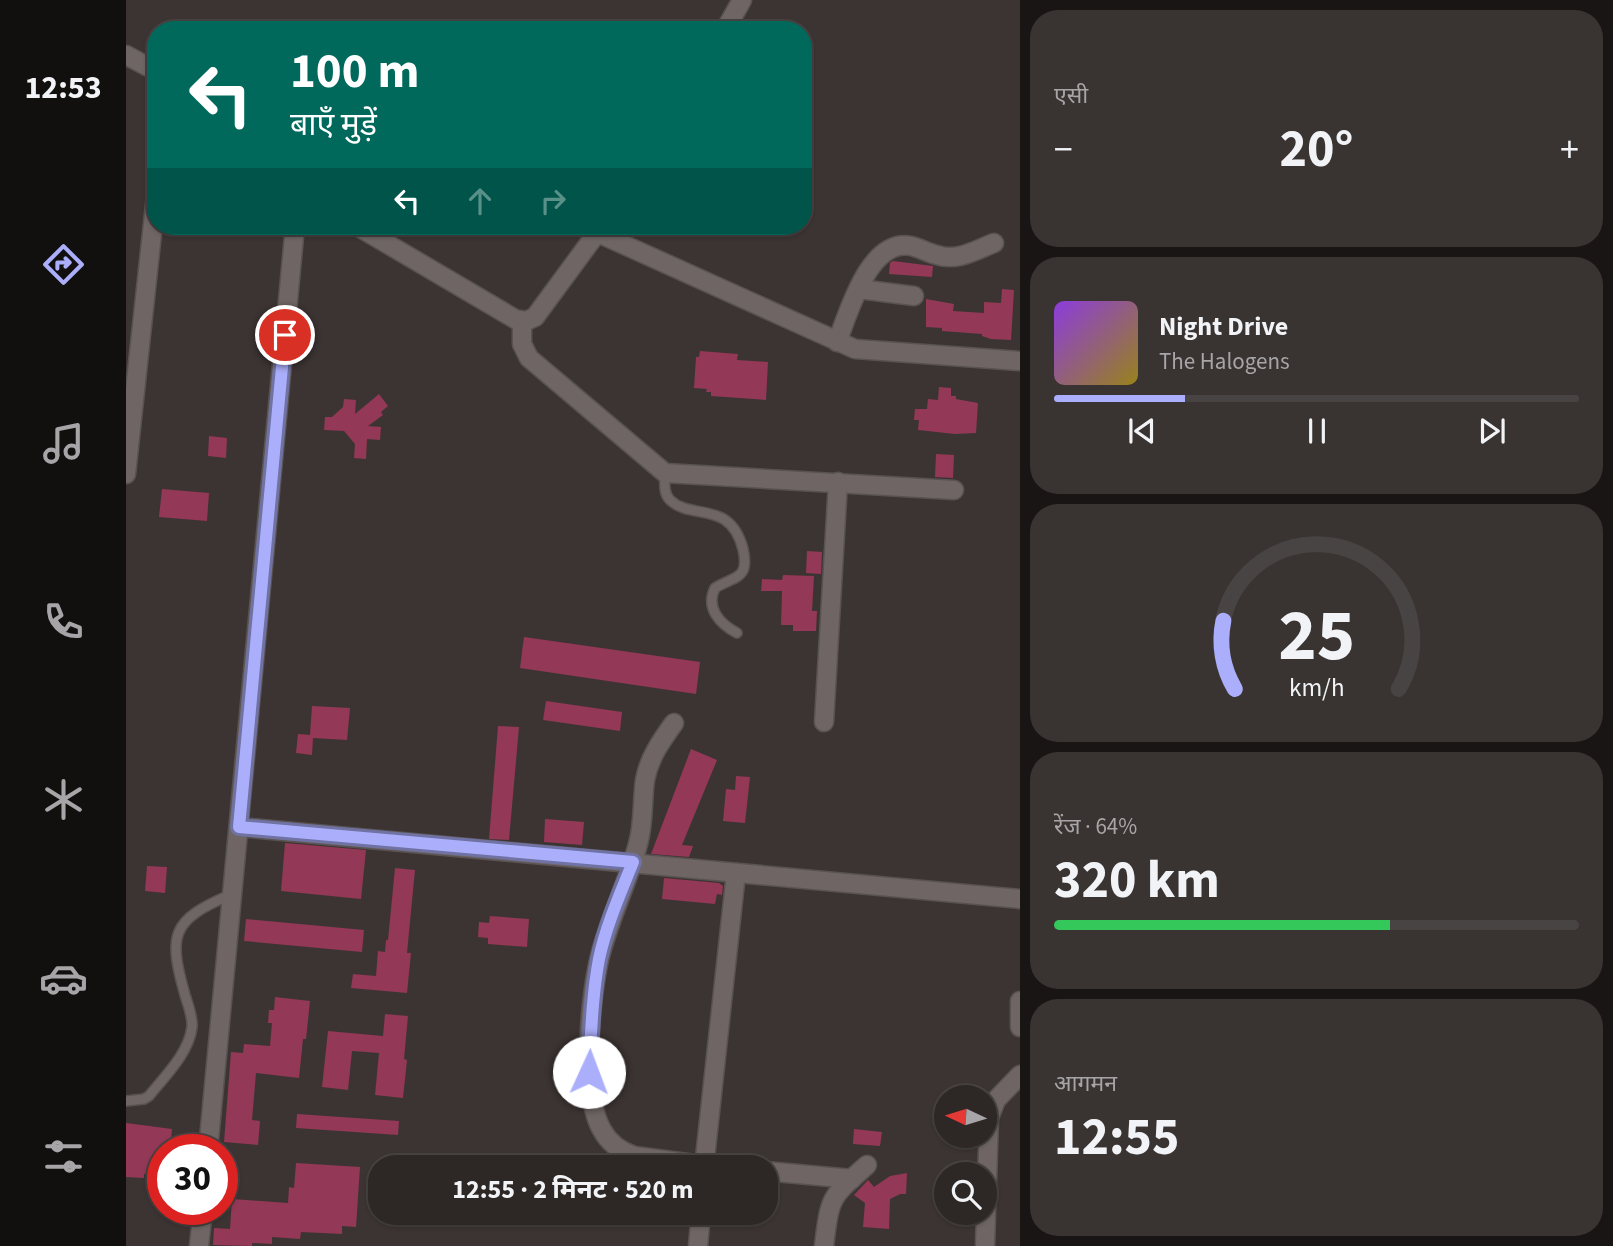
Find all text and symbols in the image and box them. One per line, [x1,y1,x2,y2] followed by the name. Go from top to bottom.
[290,37,419,107] text: 100 m
[175,49,266,140] icon: left
[24,65,102,111] text: 12:53
[1054,79,1088,112] text: एसी
[290,102,377,148] text: बाएँ मुड़ें
[1280,113,1353,187] text: 20°
[1054,123,1073,177] text: −
[1560,123,1579,177] text: +
[388,182,426,220] icon: left
[461,182,499,220] icon: ahead
[534,182,572,220] icon: right
[39,240,88,289] icon: directions
[255,305,315,365] pin
[1159,308,1288,345] text: Night Drive
[266,316,304,354] icon: arrive
[1159,345,1290,378] text: The Halogens
[1123,412,1161,450] icon: previous
[1298,412,1336,450] icon: pause
[1473,412,1511,450] icon: next
[39,419,88,468] icon: music
[1278,584,1355,688] text: 25
[39,597,88,646] icon: phone
[1289,670,1344,706] text: km/h
[39,775,88,824] icon: climate
[1054,810,1137,843] text: रेंज · 64%
[1054,844,1220,918] text: 320 km
[39,954,88,1003] icon: car
[552,1035,626,1109] position arrow
[1054,1067,1117,1100] text: आगमन
[934,1085,998,1148] north arrow
[934,1085,997,1225] map controls
[1054,1101,1179,1175] text: 12:55
[39,1132,88,1181] icon: filters
[147,1134,238,1225] speed limit sign: 30
[934,1162,997,1225] button: search
[452,1171,694,1208] text: 12:55 · 2 मिनट · 520 m

